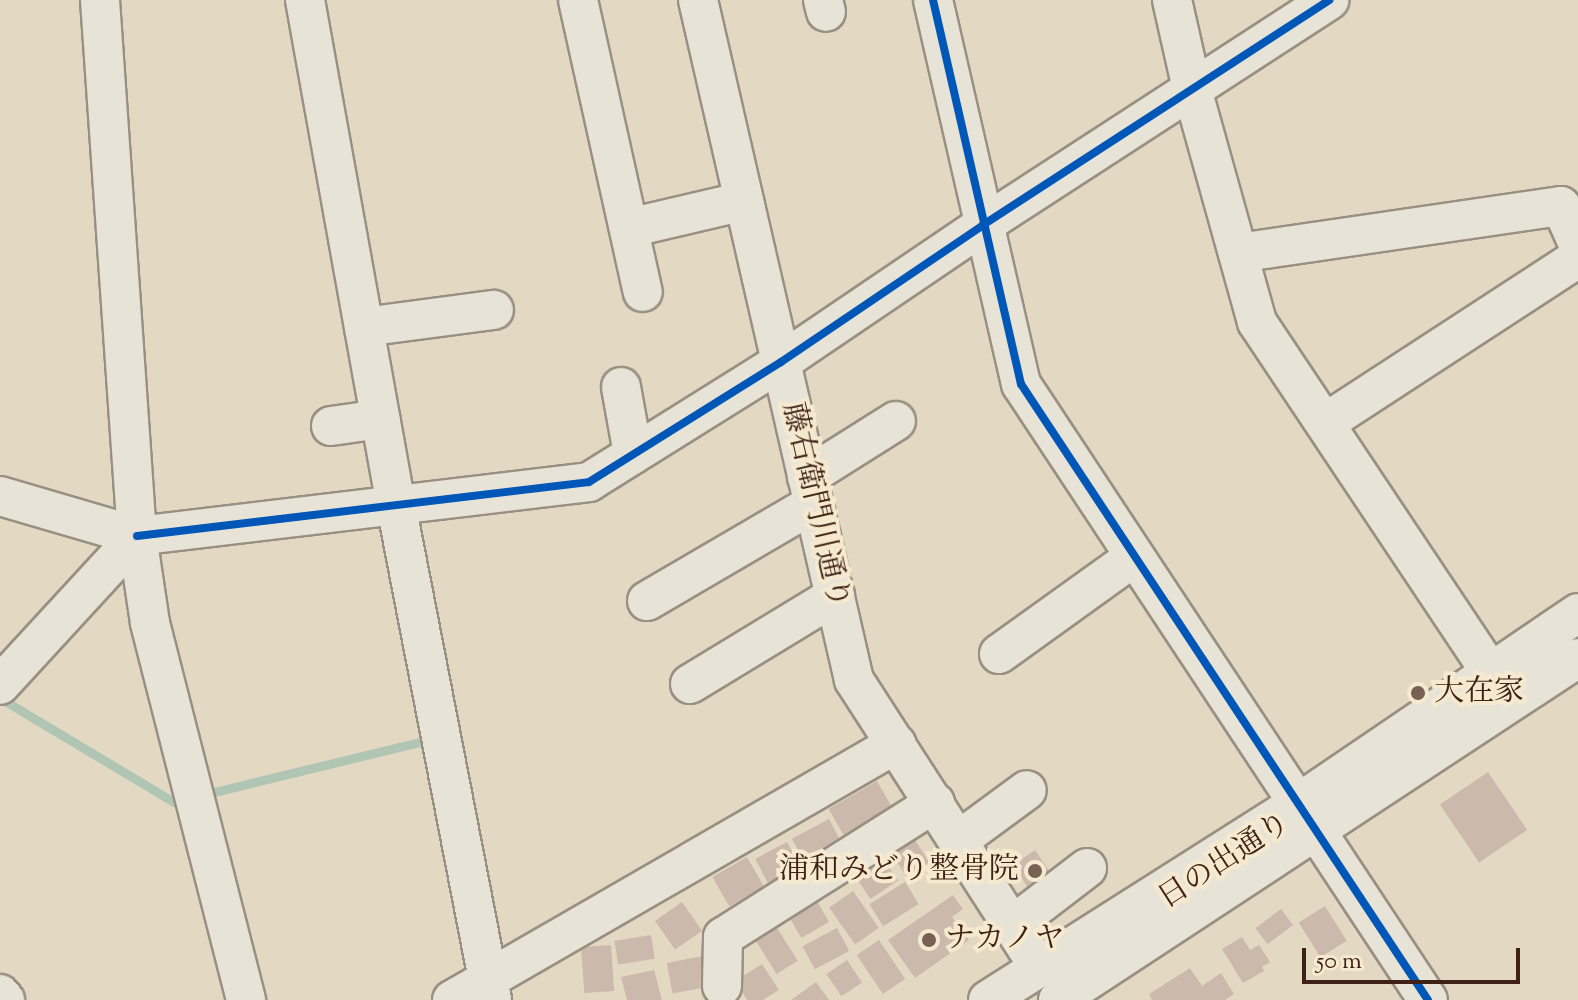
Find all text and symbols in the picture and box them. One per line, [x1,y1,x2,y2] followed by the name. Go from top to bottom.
[773,400,855,612] street label: 藤右衛門川通り
[1434,675,1524,711] place label: 大在家
[1409,684,1427,702] marker: 大在家
[1152,806,1298,918] street label: 日の出通り
[779,853,1019,889] place label: 浦和みどり整骨院
[1026,862,1044,880] marker: 浦和みどり整骨院
[945,922,1065,958] place label: ナカノヤ
[920,931,938,949] marker: ナカノヤ
[1306,932,1524,982] scale bar
[1316,945,1362,979] text: 50 m

